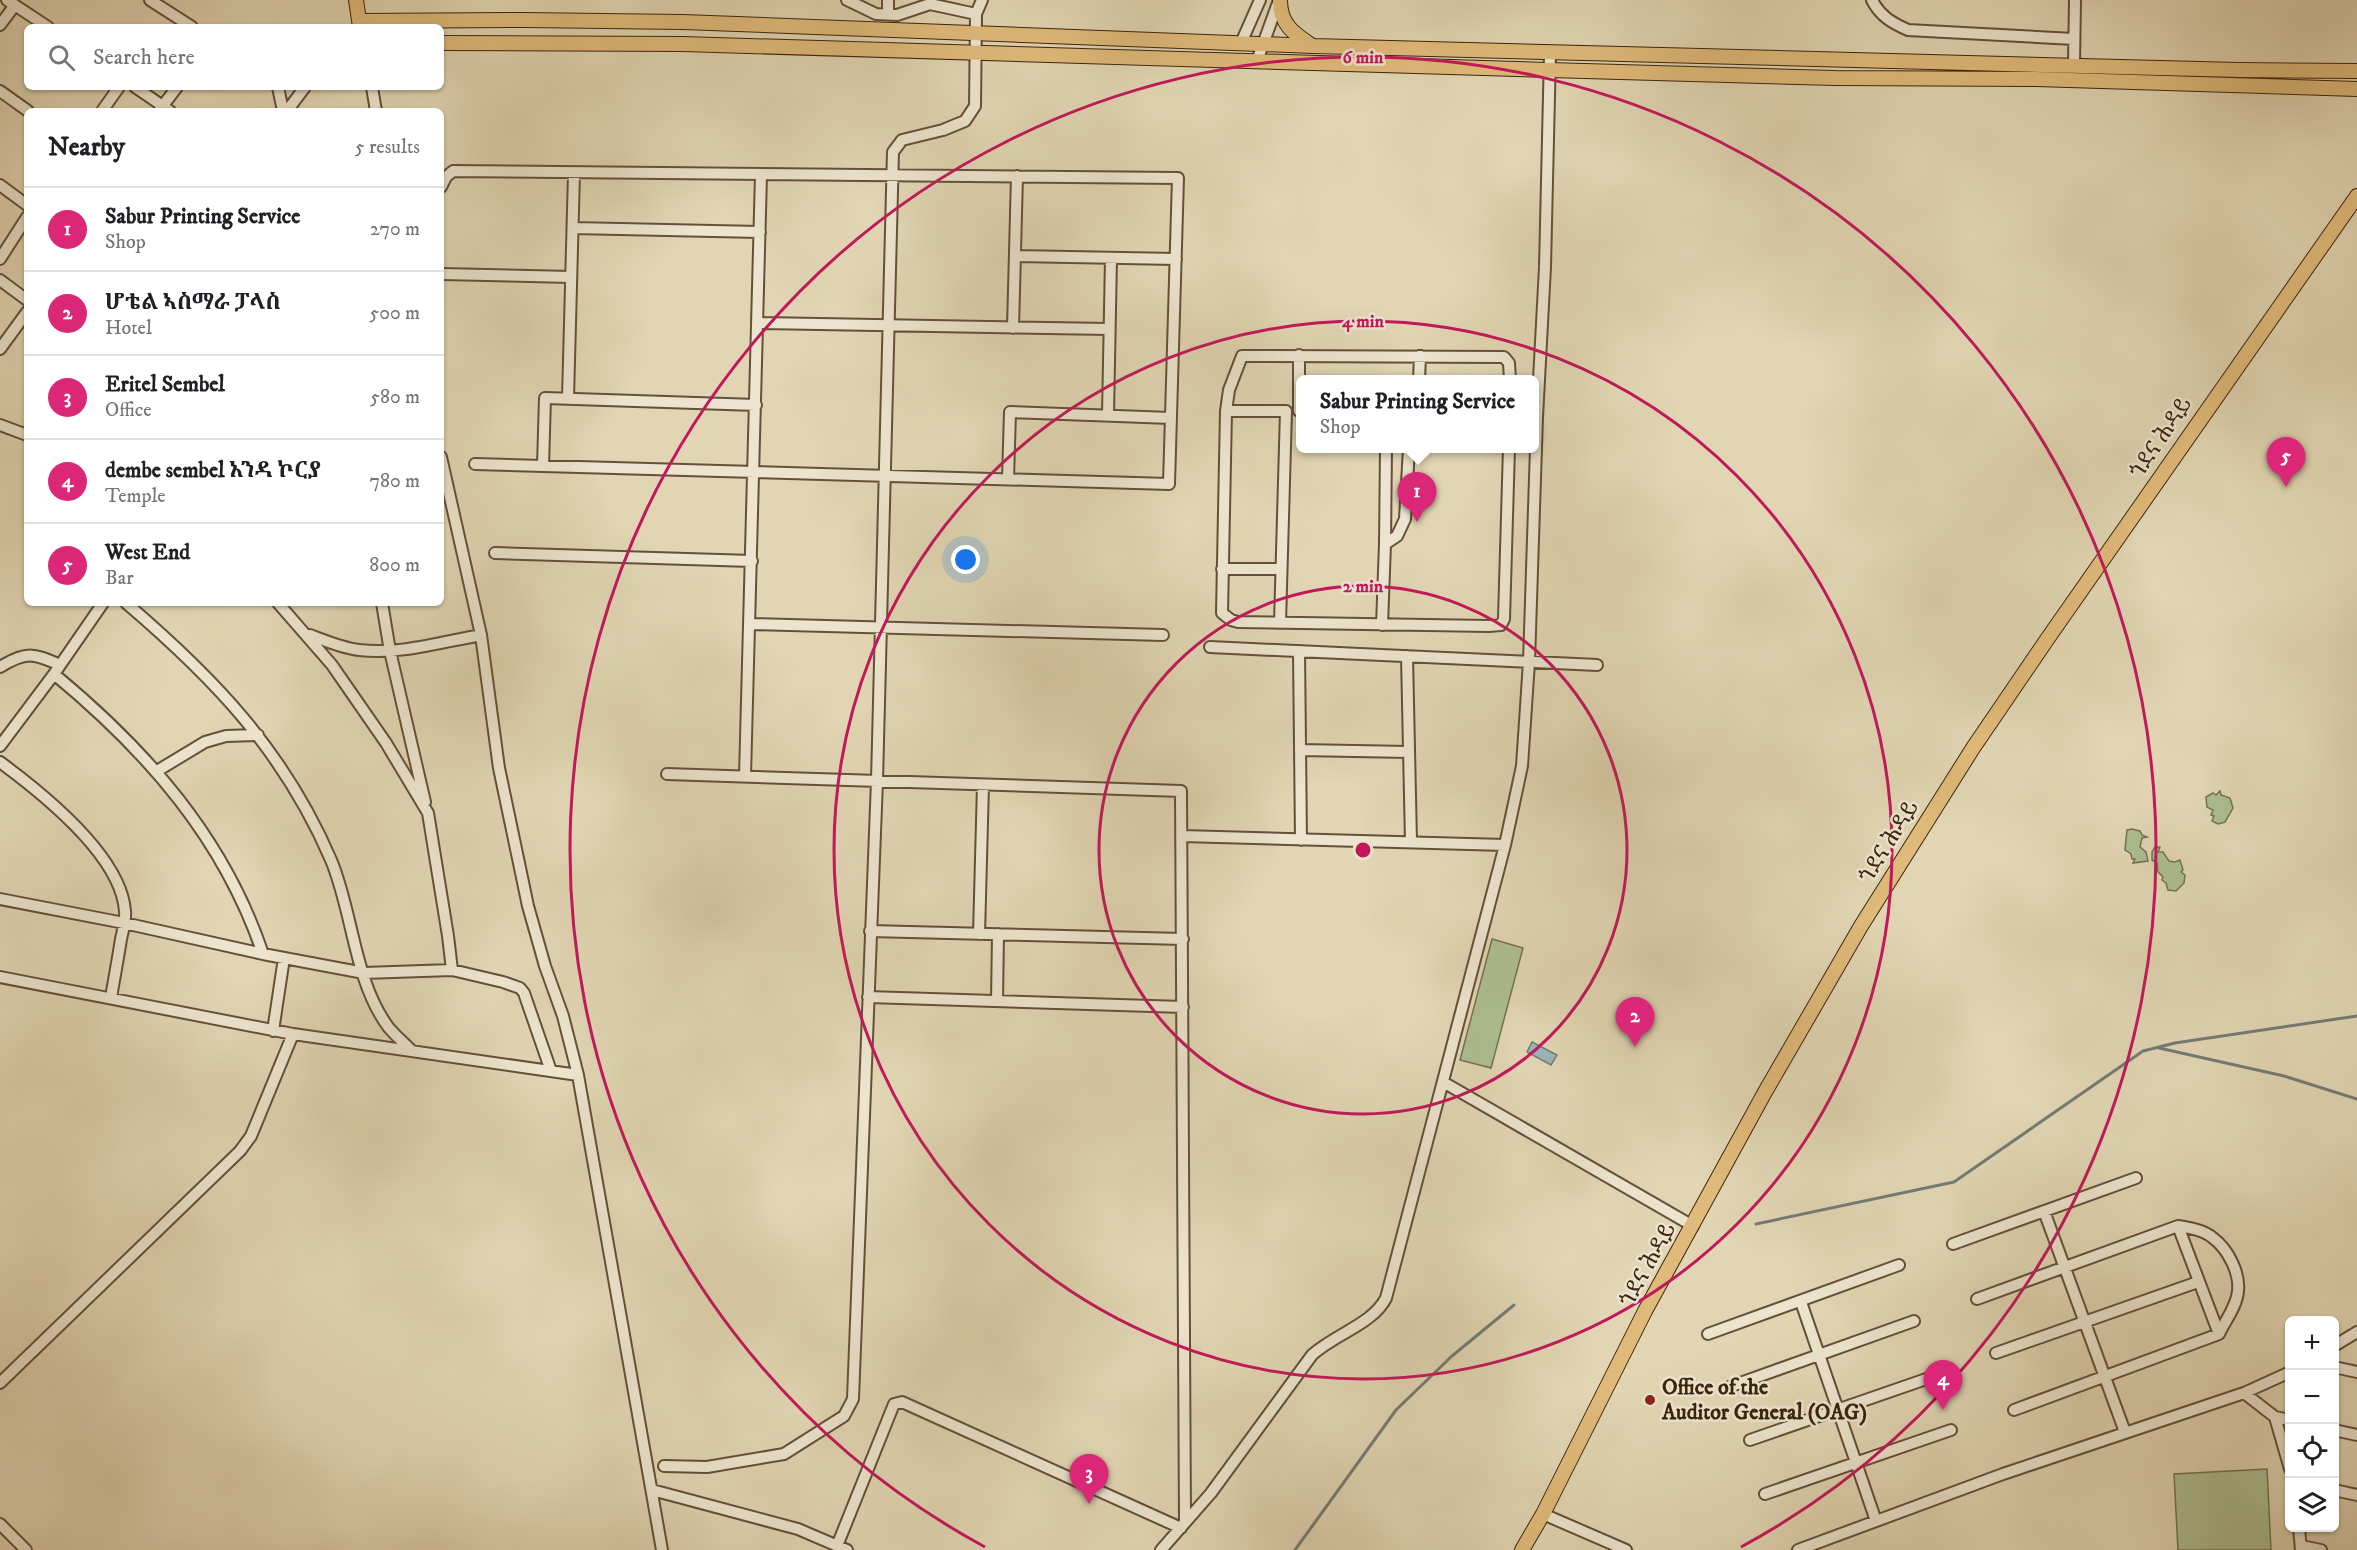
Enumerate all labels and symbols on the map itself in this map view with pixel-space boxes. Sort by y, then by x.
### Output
text: 6 min [1343,47,1384,69]
text: 4 min [1341,311,1384,333]
street label: ጎደና ሕዳይ [2124,392,2198,484]
pin: 5 [2266,438,2306,487]
pin: 1 [1398,472,1436,522]
your location [951,545,980,574]
text: 2 min [1343,576,1384,598]
street label: ጎደና ሕዳይ [1853,796,1925,888]
centre of rings [1353,840,1373,860]
pin: 2 [1616,998,1654,1047]
street label: ጎደና ሕዳይ [1614,1218,1682,1312]
pin: 4 [1924,1360,1962,1410]
place label: Office of the Auditor General (OAG) [1661,1374,1867,1426]
marker: Office of the Auditor General (OAG) [1643,1393,1657,1407]
pin: 3 [1070,1454,1108,1504]

